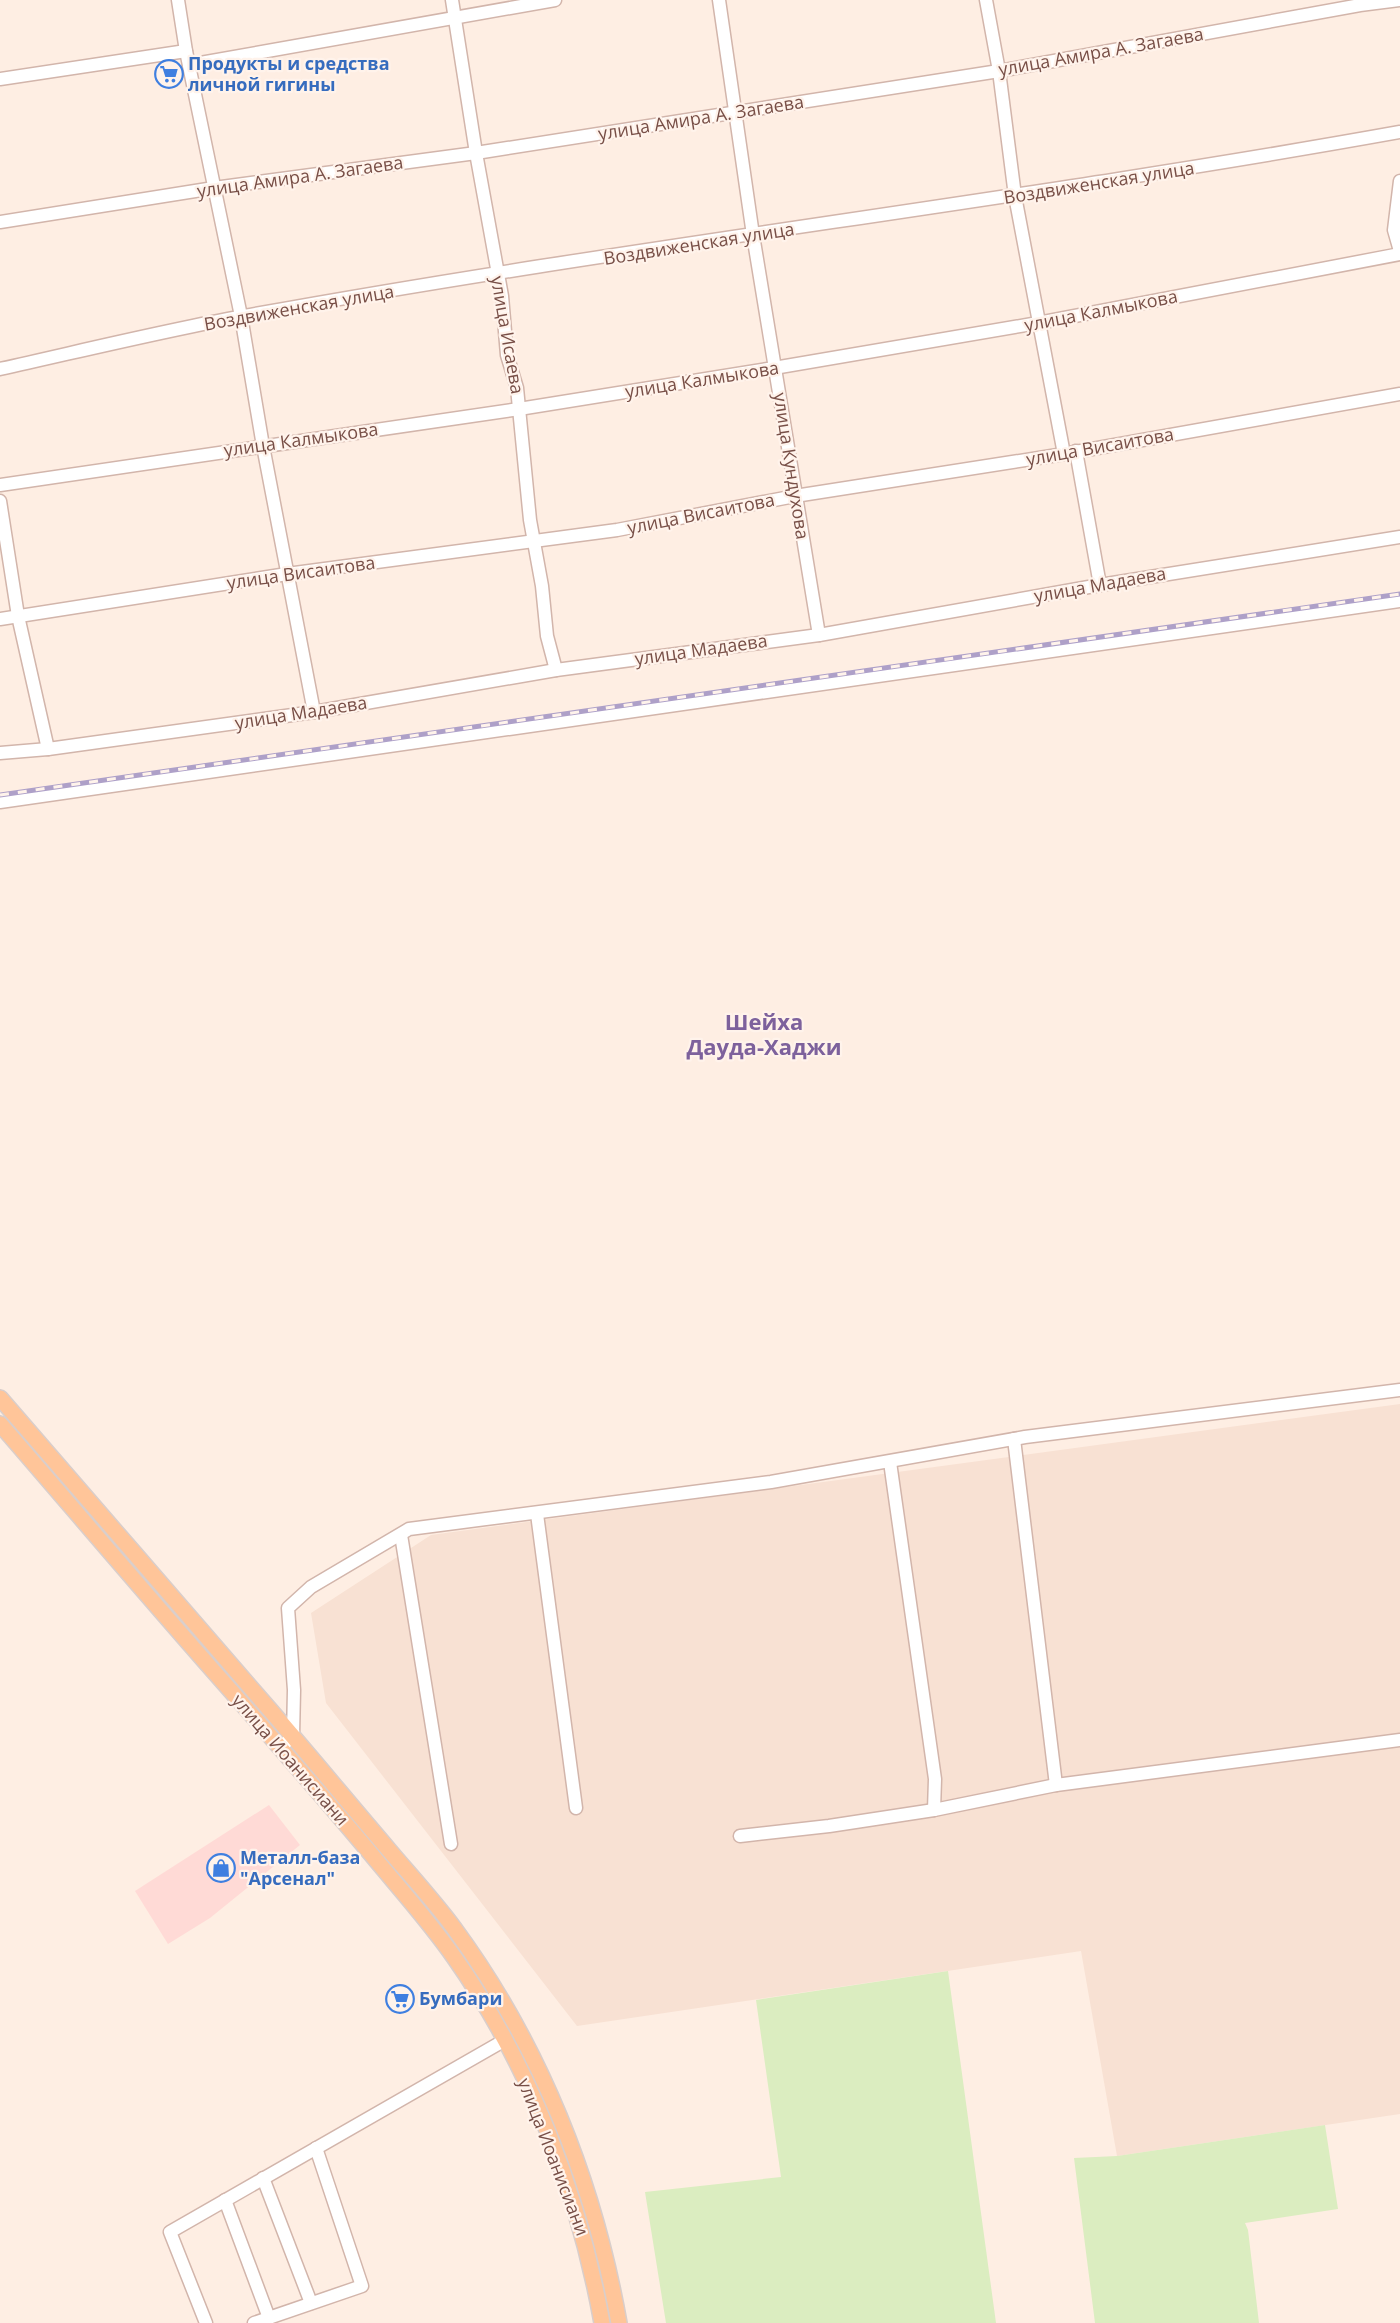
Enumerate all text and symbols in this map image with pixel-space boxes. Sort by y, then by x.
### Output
street label: улица Амира А. Загаева [996,21,1205,81]
place label: Продукты и средства личной гигины [188,51,390,96]
supermarket icon: Продукты и средства личной гигины [154,59,184,89]
street label: улица Амира А. Загаева [596,89,805,145]
street label: улица Амира А. Загаева [195,150,404,202]
street label: Воздвиженская улица [1002,155,1196,209]
street label: Воздвиженская улица [602,216,796,270]
street label: улица Исаева [486,274,530,396]
street label: Воздвиженская улица [202,278,396,336]
street label: улица Калмыкова [1022,283,1179,337]
street label: улица Калмыкова [623,355,781,403]
street label: улица Кундухова [769,391,815,541]
street label: улица Калмыкова [222,416,380,462]
street label: улица Висаитова [1024,421,1176,471]
street label: улица Висаитова [625,487,776,539]
street label: улица Висаитова [225,550,377,594]
street label: улица Мадаева [1032,561,1168,607]
street label: улица Мадаева [633,628,769,670]
street label: улица Мадаева [233,690,369,734]
district label: Шейха Дауда-Хаджи [686,1006,842,1061]
street label: улица Иоанисиани [227,1688,355,1830]
place label: Металл-база "Арсенал" [240,1845,360,1890]
shop icon: Металл-база "Арсенал" [206,1853,236,1883]
supermarket icon: Бумбари [385,1984,415,2014]
place label: Бумбари [419,1986,502,2010]
street label: улица Иоанисиани [513,2074,595,2239]

